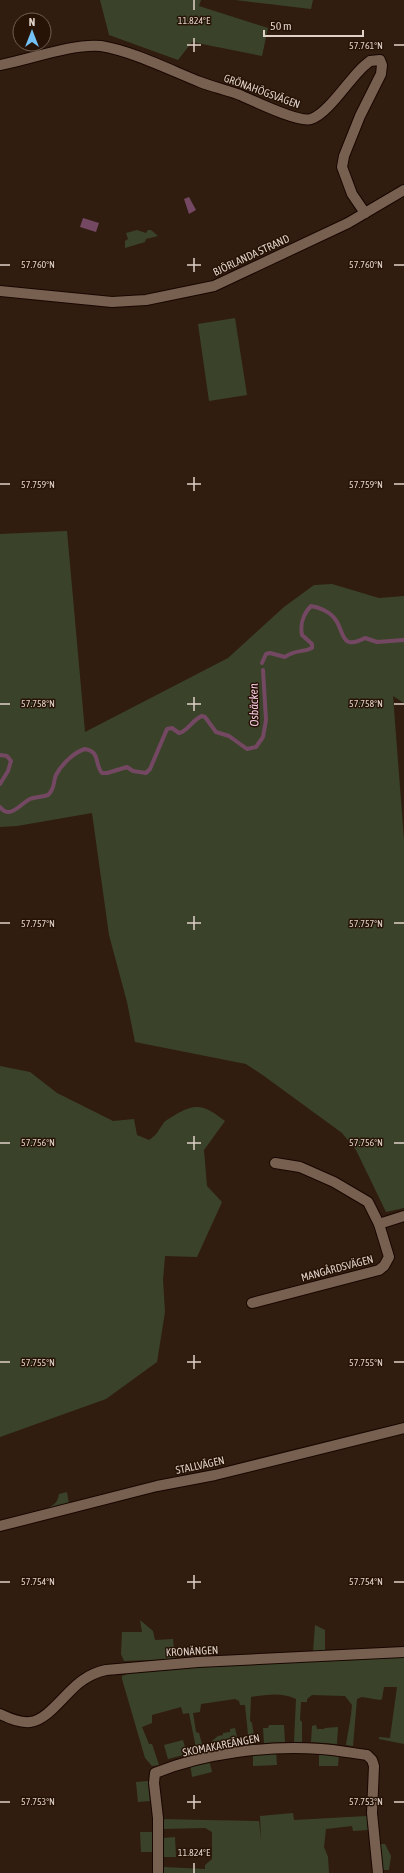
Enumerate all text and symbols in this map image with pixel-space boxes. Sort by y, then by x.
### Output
north arrow [12,12,52,52]
scale bar [264,12,363,38]
text: 11.824°E [178,15,211,26]
text: N [29,16,35,28]
text: 50 m [270,19,292,33]
text: 57.761°N [349,40,383,51]
street label: GRÖNAHÖGSVÄGEN [222,72,302,110]
street label: BJÖRLANDA STRAND [211,232,291,278]
text: 57.760°N [21,259,55,270]
text: 57.760°N [349,259,383,270]
text: 57.759°N [21,479,55,490]
text: 57.759°N [349,479,383,490]
water label: Osbäcken [247,683,261,727]
text: 57.758°N [21,698,55,709]
text: 57.758°N [349,698,383,709]
text: 57.757°N [21,918,55,929]
text: 57.757°N [349,918,383,929]
text: 57.756°N [21,1137,55,1148]
text: 57.756°N [349,1137,383,1148]
street label: MANGÅRDSVÄGEN [299,1252,374,1283]
text: 57.755°N [21,1357,55,1368]
text: 57.755°N [349,1357,383,1368]
street label: STALLVÄGEN [174,1454,226,1476]
text: 57.754°N [21,1576,55,1587]
text: 57.754°N [349,1576,383,1587]
street label: KRONÄNGEN [165,1644,219,1658]
street label: SKOMAKAREÄNGEN [181,1732,261,1758]
text: 57.753°N [21,1796,55,1807]
text: 57.753°N [349,1796,383,1807]
text: 11.824°E [178,1847,211,1858]

